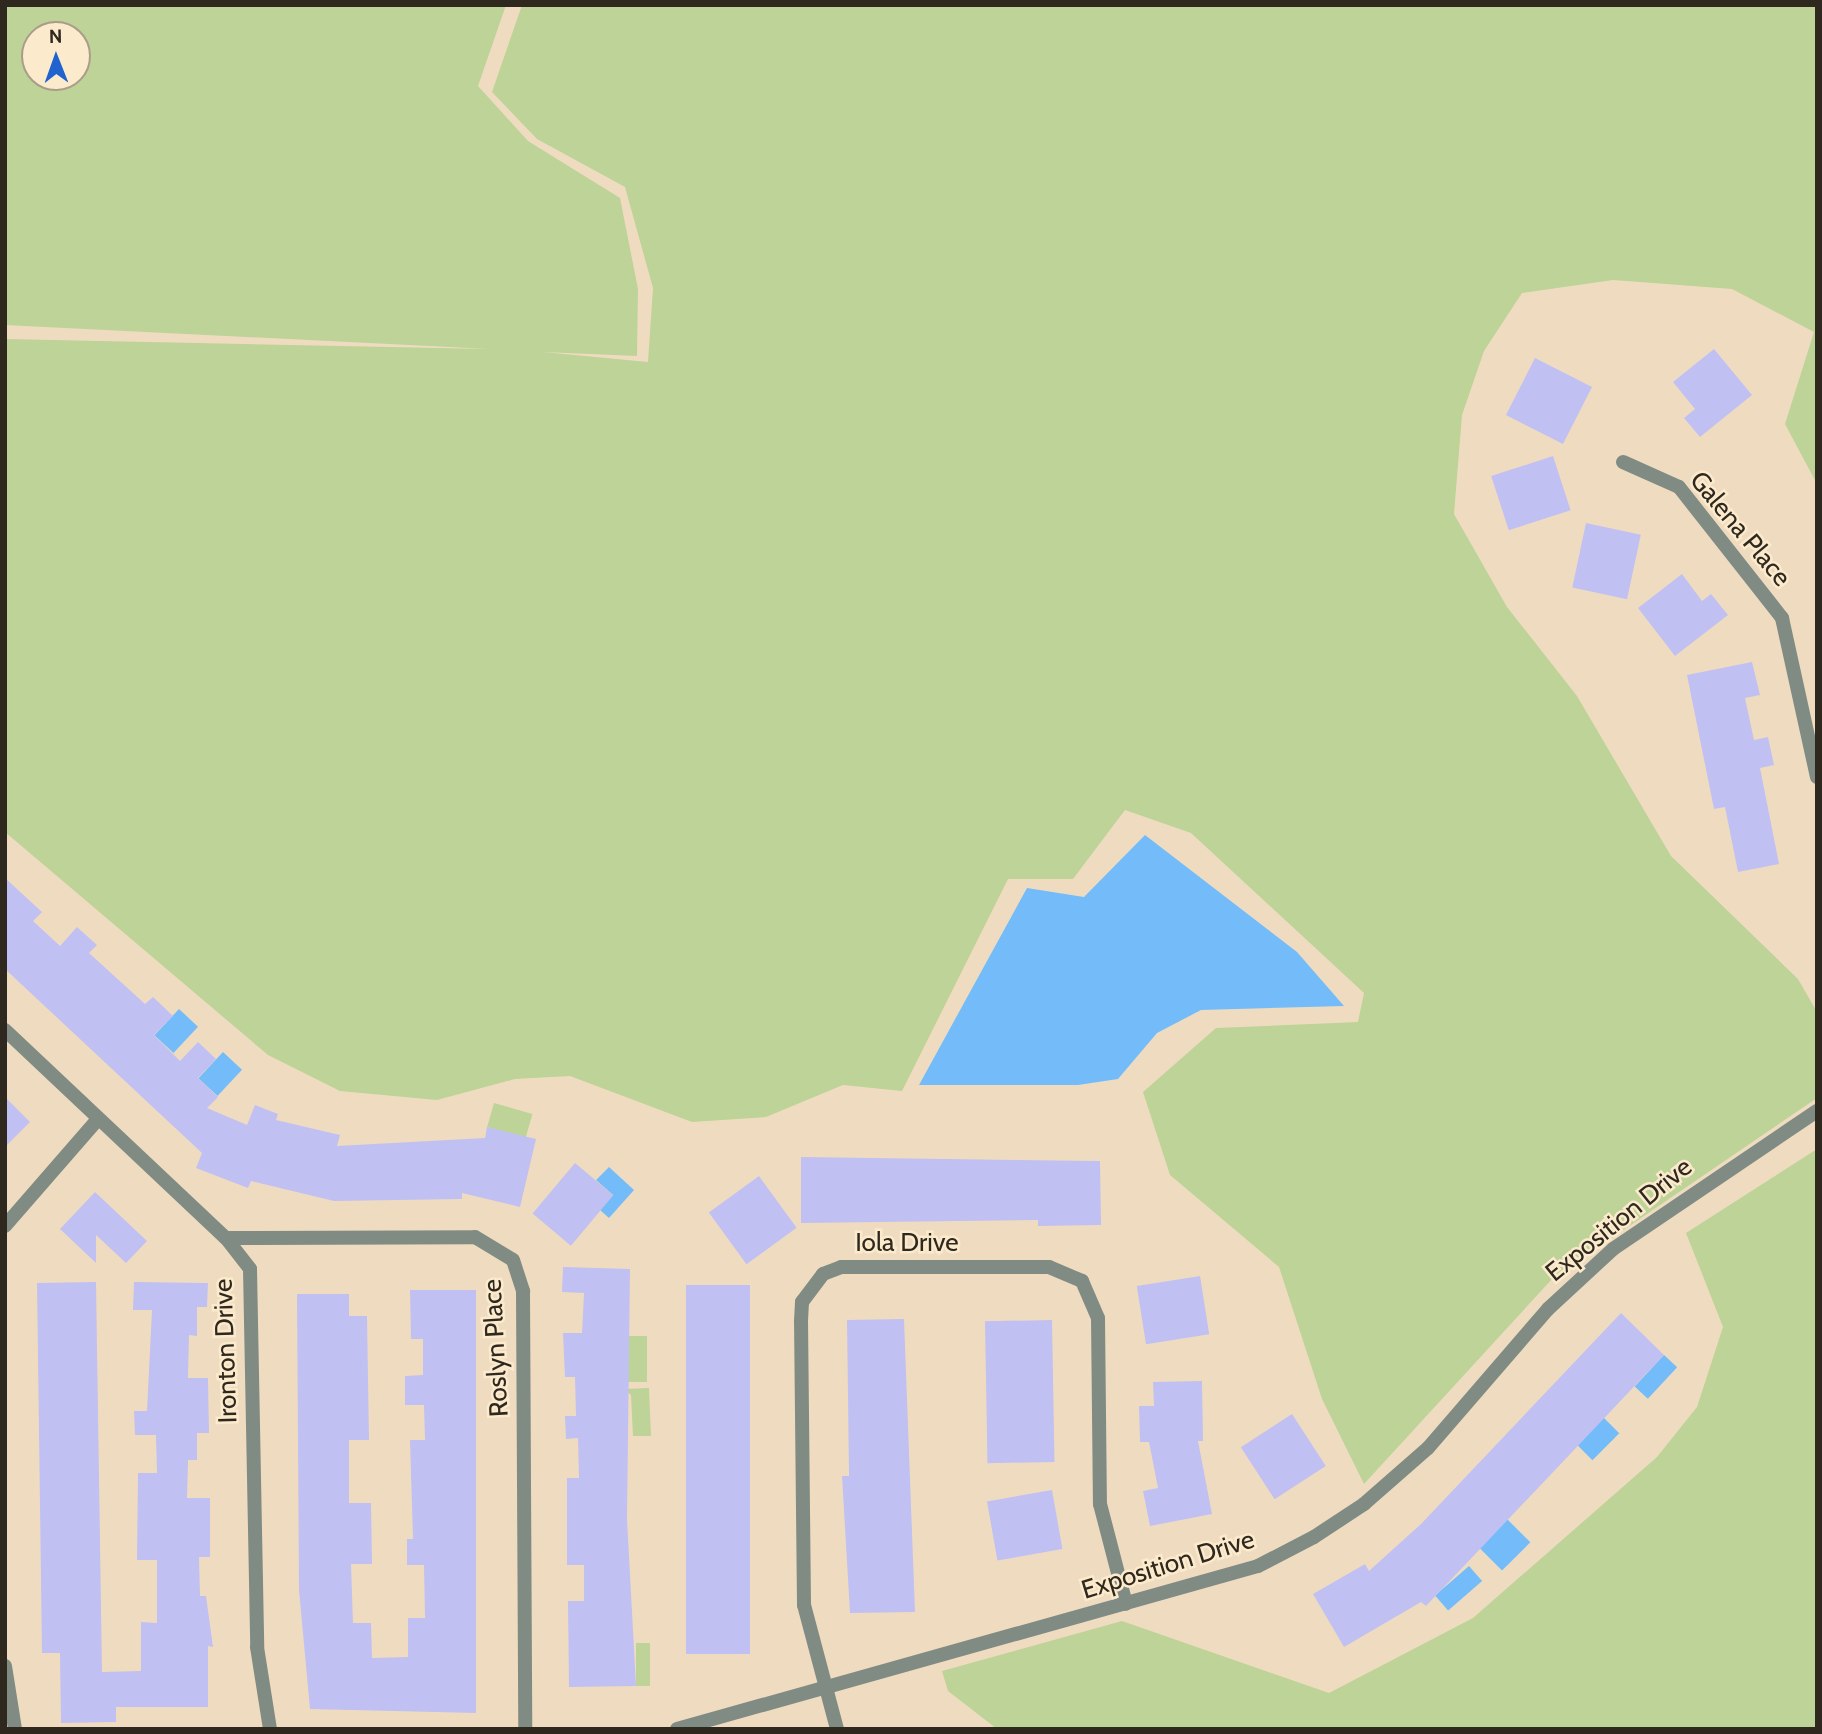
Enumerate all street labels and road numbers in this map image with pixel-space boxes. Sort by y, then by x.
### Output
street label: Galena Place [1683,465,1797,593]
street label: Exposition Drive [1540,1152,1698,1288]
street label: Iola Drive [855,1227,959,1259]
street label: Ironton Drive [208,1278,244,1424]
street label: Roslyn Place [477,1278,515,1418]
street label: Exposition Drive [1078,1524,1258,1606]

